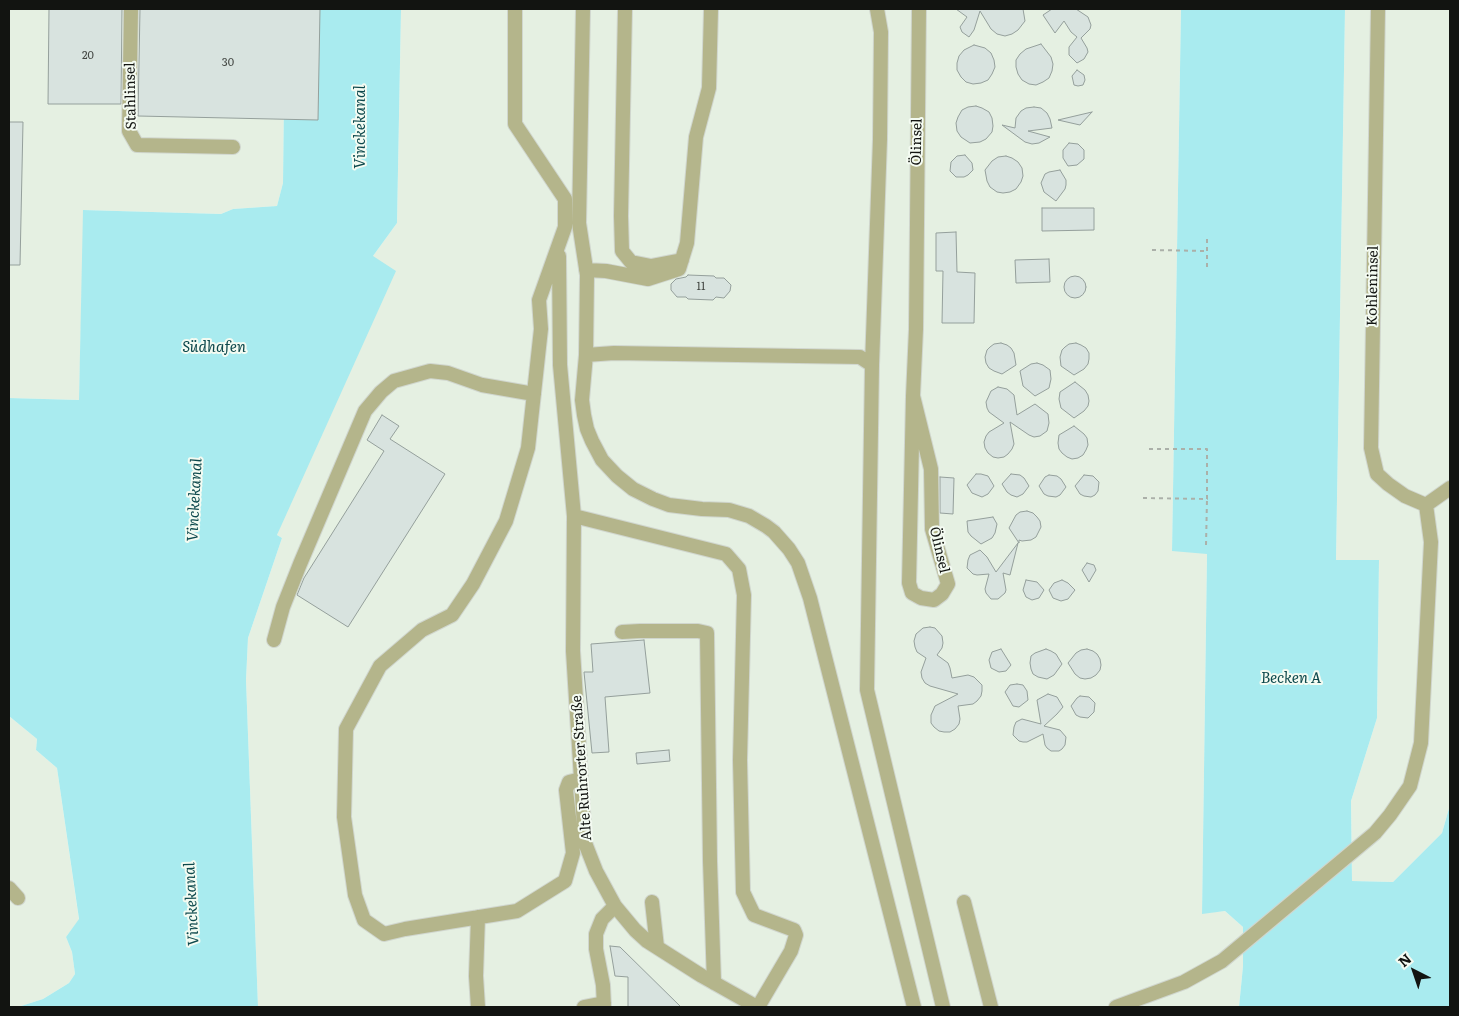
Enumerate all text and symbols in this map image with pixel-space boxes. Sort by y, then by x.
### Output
house number: 20 [82,49,94,63]
house number: 30 [222,56,234,70]
street label: Stahlinsel [122,62,140,130]
water label: Vinckekanal [352,85,370,169]
street label: Ölinsel [908,118,926,166]
street label: Kohleninsel [1364,246,1382,326]
house number: 11 [697,280,705,294]
water label: Südhafen [182,339,246,357]
water label: Vinckekanal [184,458,206,542]
street label: Ölinsel [926,525,952,575]
water label: Becken A [1261,670,1321,688]
street label: Alte Ruhrorter Straße [569,695,595,841]
water label: Vinckekanal [181,862,203,946]
north arrow [1389,946,1439,996]
text: N [1393,948,1415,971]

